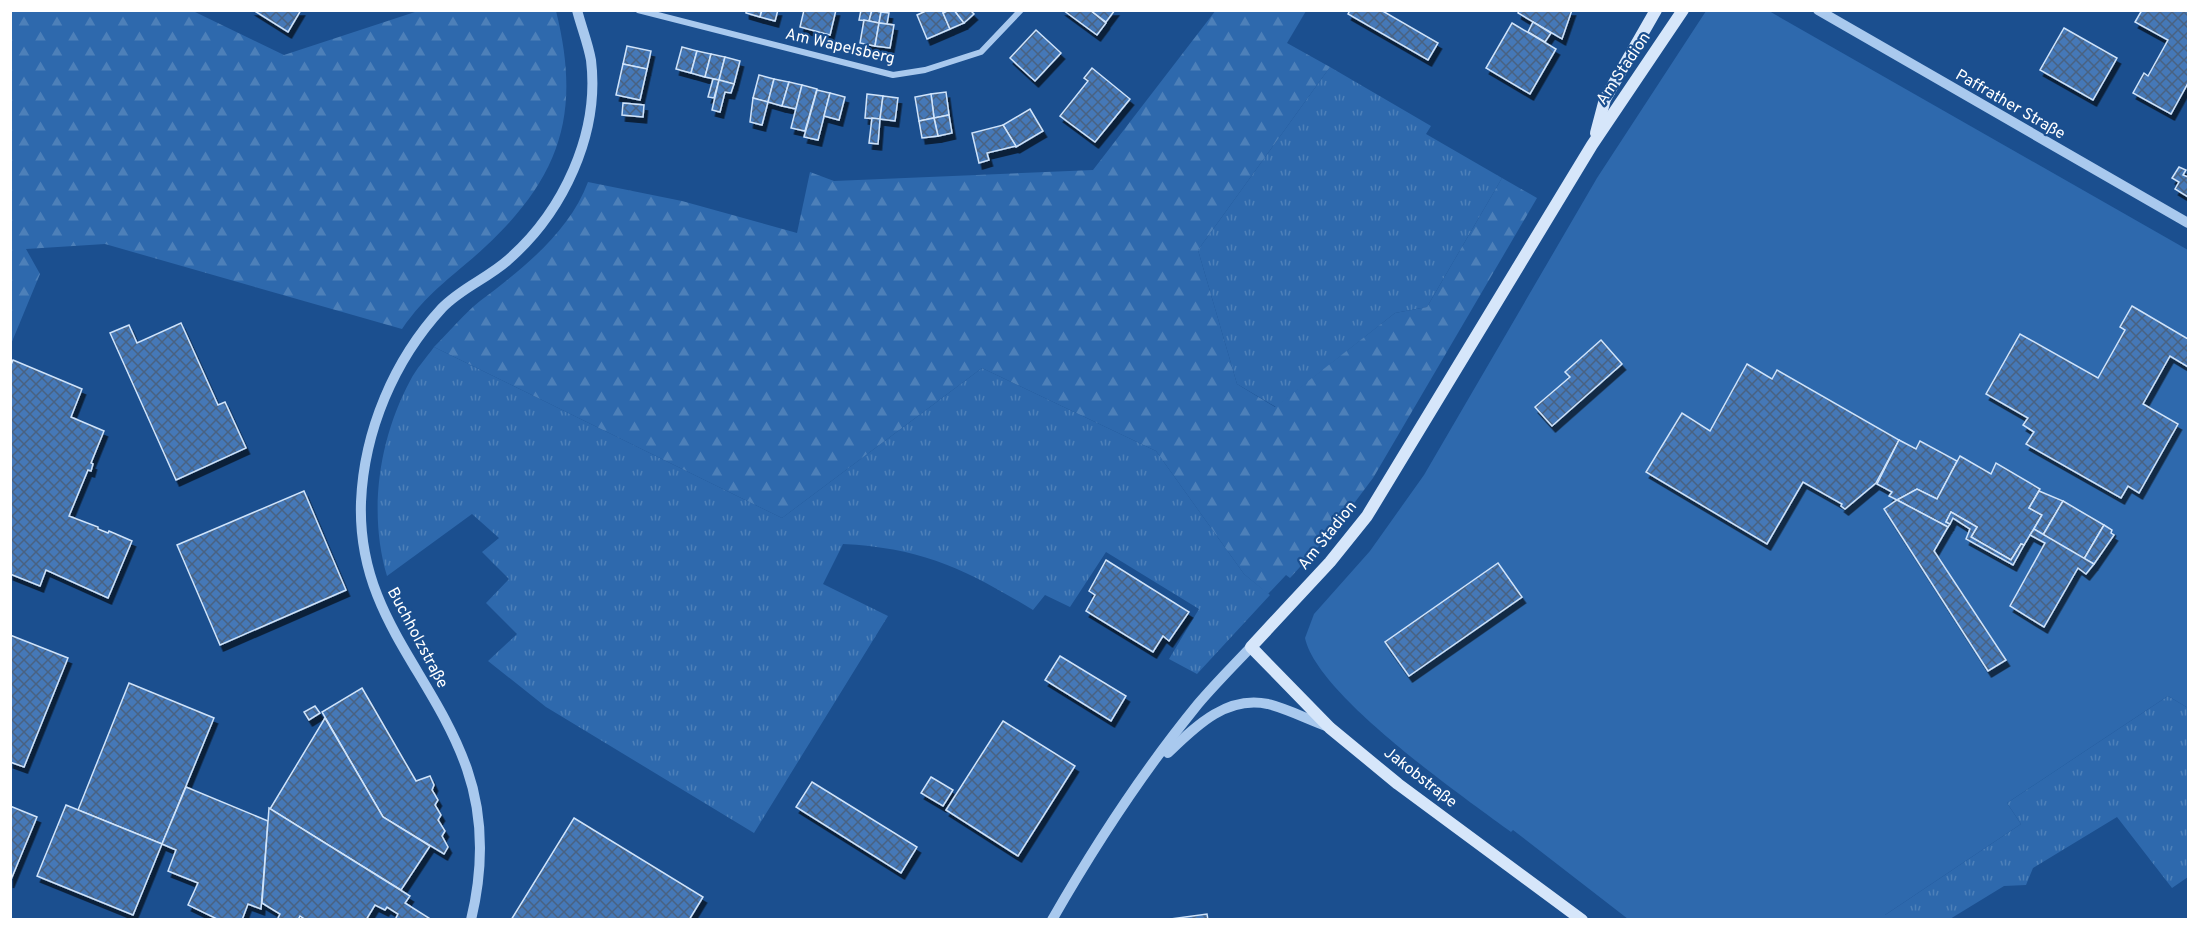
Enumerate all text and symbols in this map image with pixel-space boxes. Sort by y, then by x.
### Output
street label: Am Wapelsberg [783,25,897,69]
street label: Am Stadion [1592,29,1656,109]
street label: Paffrather Straße [1952,65,2068,145]
street label: Am Stadion [1294,497,1362,575]
street label: Buchholzstraße [382,584,452,692]
street label: Jakobstraße [1379,743,1461,813]

